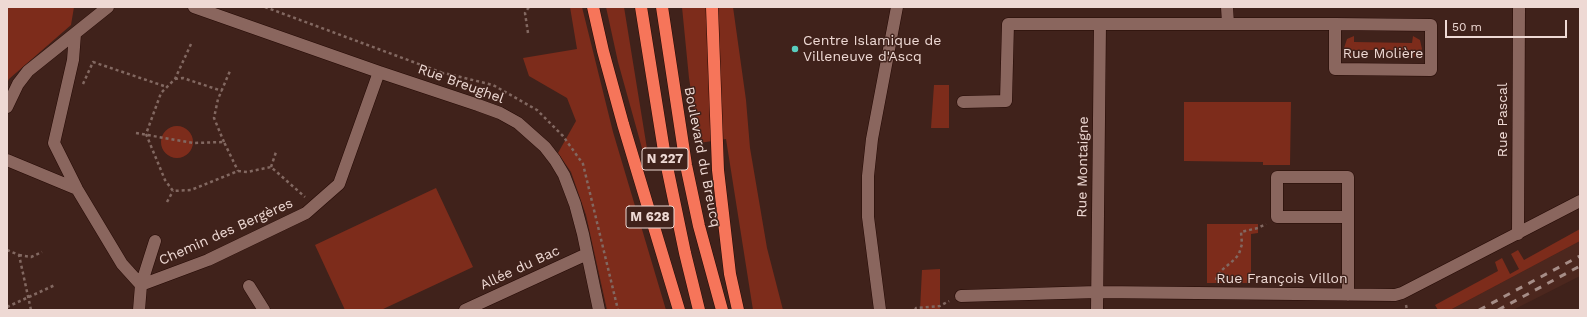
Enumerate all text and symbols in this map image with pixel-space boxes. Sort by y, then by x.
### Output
scale bar [1447,12,1569,38]
text: 50 m [1452,20,1482,34]
place label: Centre Islamique de Villeneuve d'Ascq [803,33,941,66]
marker: Centre Islamique de Villeneuve d'Ascq [790,44,800,54]
street label: Rue Molière [1343,46,1423,62]
street label: Rue Breughel [416,61,506,107]
street label: Rue Pascal [1495,83,1511,157]
street label: Boulevard du Breucq [680,85,724,229]
street label: Rue Montaigne [1074,116,1092,218]
road number: N 227 [642,148,688,170]
street label: Chemin des Bergères [156,195,296,269]
road number: M 628 [626,206,674,228]
street label: Allée du Bac [478,242,562,294]
street label: Rue François Villon [1216,271,1348,287]

